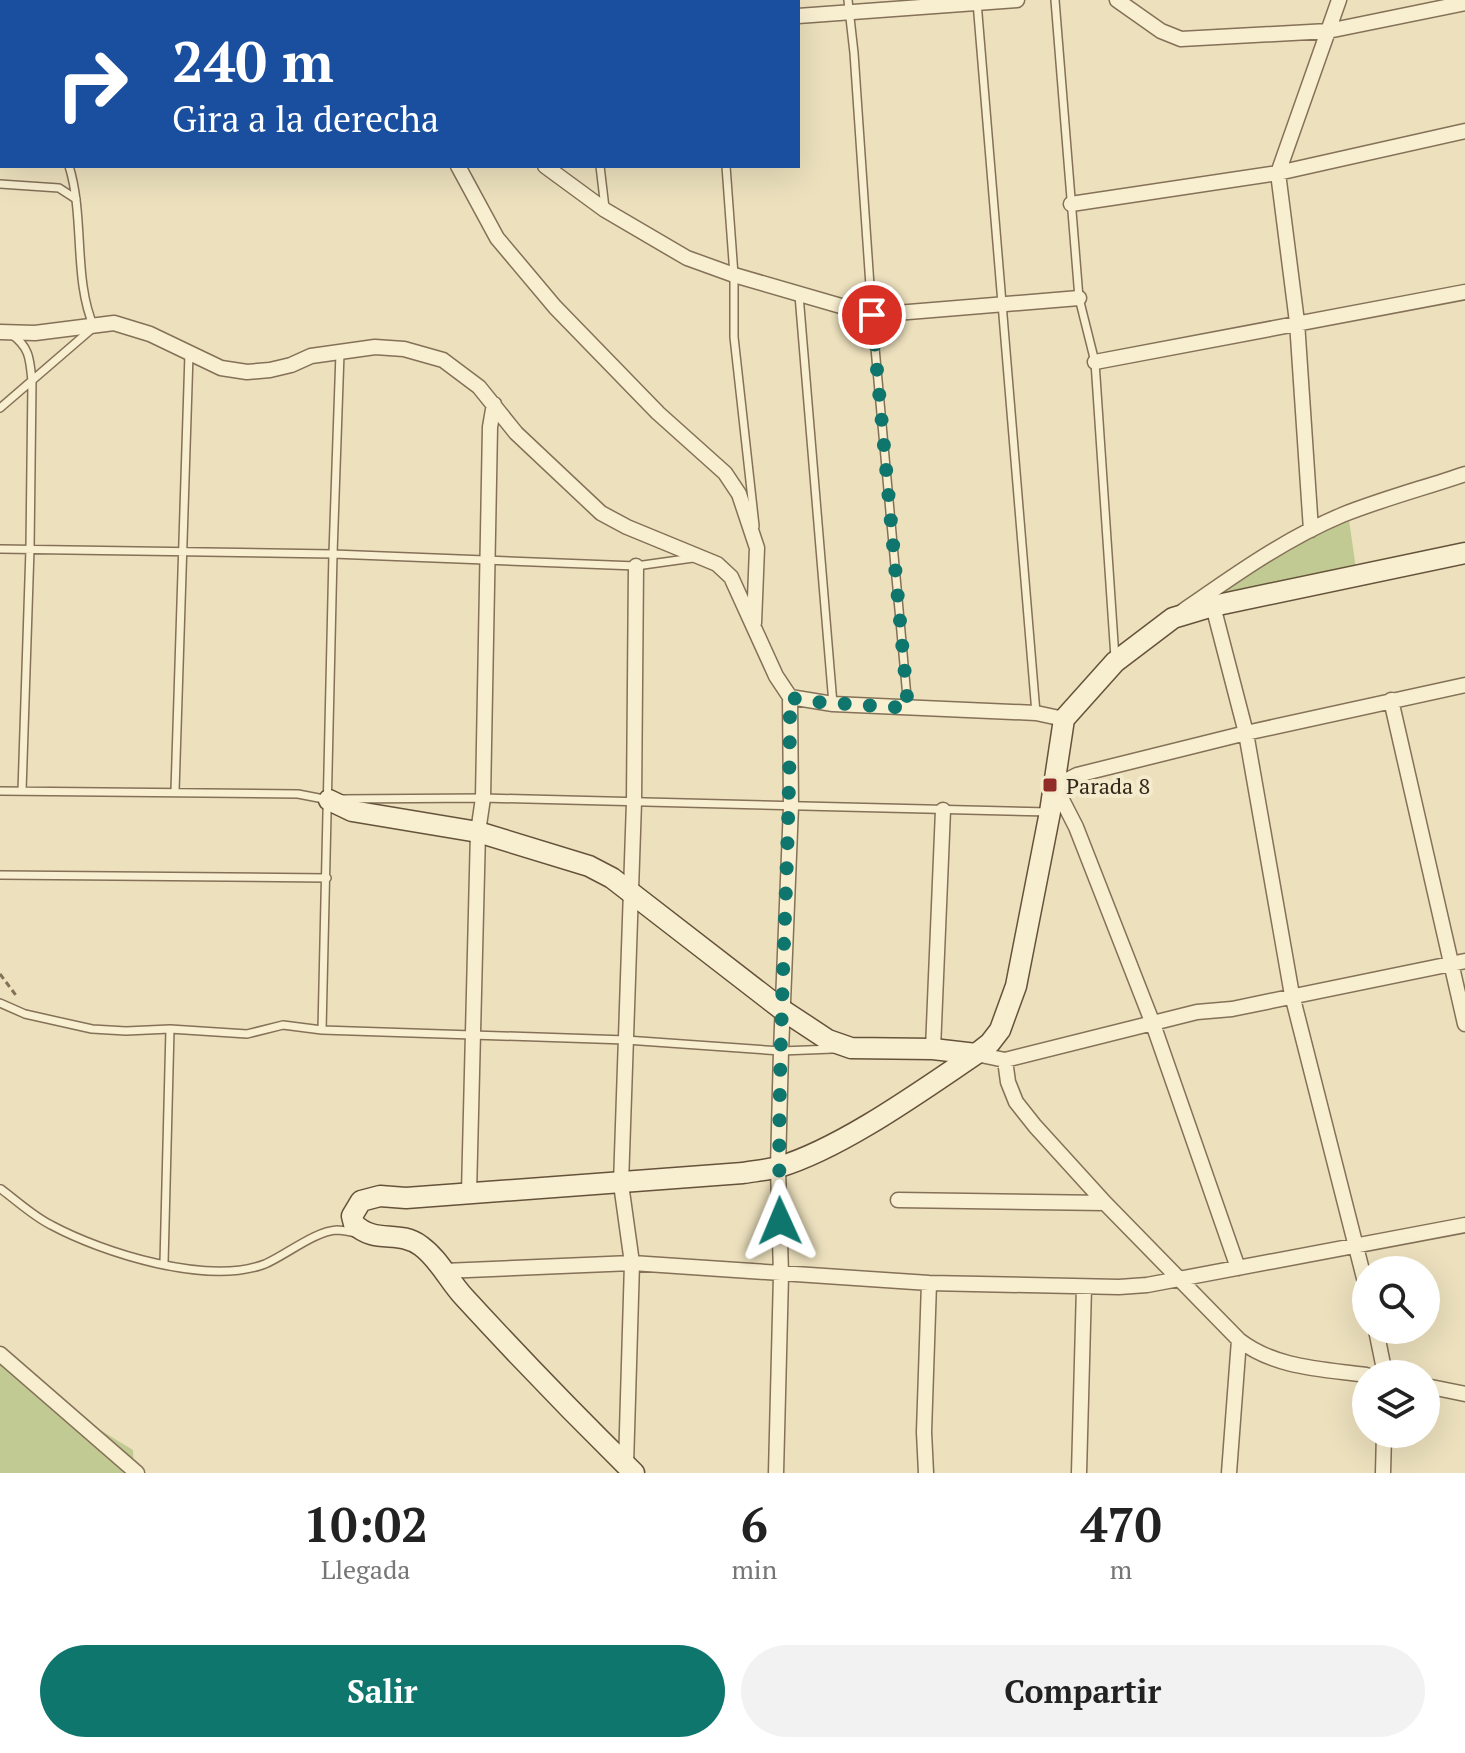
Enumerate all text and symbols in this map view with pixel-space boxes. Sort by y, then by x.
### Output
text: 240 m [172,24,334,98]
icon: right [40,32,144,136]
text: Gira a la derecha [172,95,439,142]
pin [838,281,906,349]
icon: arrive [850,293,894,337]
place label: Parada 8 [1066,771,1150,800]
marker: Parada 8 [1041,776,1059,794]
position arrow [738,1179,822,1263]
map controls [1352,1256,1440,1448]
button: search [1352,1256,1440,1344]
button: layers [1352,1360,1440,1448]
text: 10:02 [303,1492,428,1556]
text: 6 [741,1492,768,1556]
text: 470 [1080,1492,1162,1556]
text: Llegada [321,1552,410,1586]
text: min [731,1552,777,1586]
text: m [1110,1552,1132,1586]
button: Salir [40,1645,725,1737]
button: Compartir [741,1645,1425,1737]

